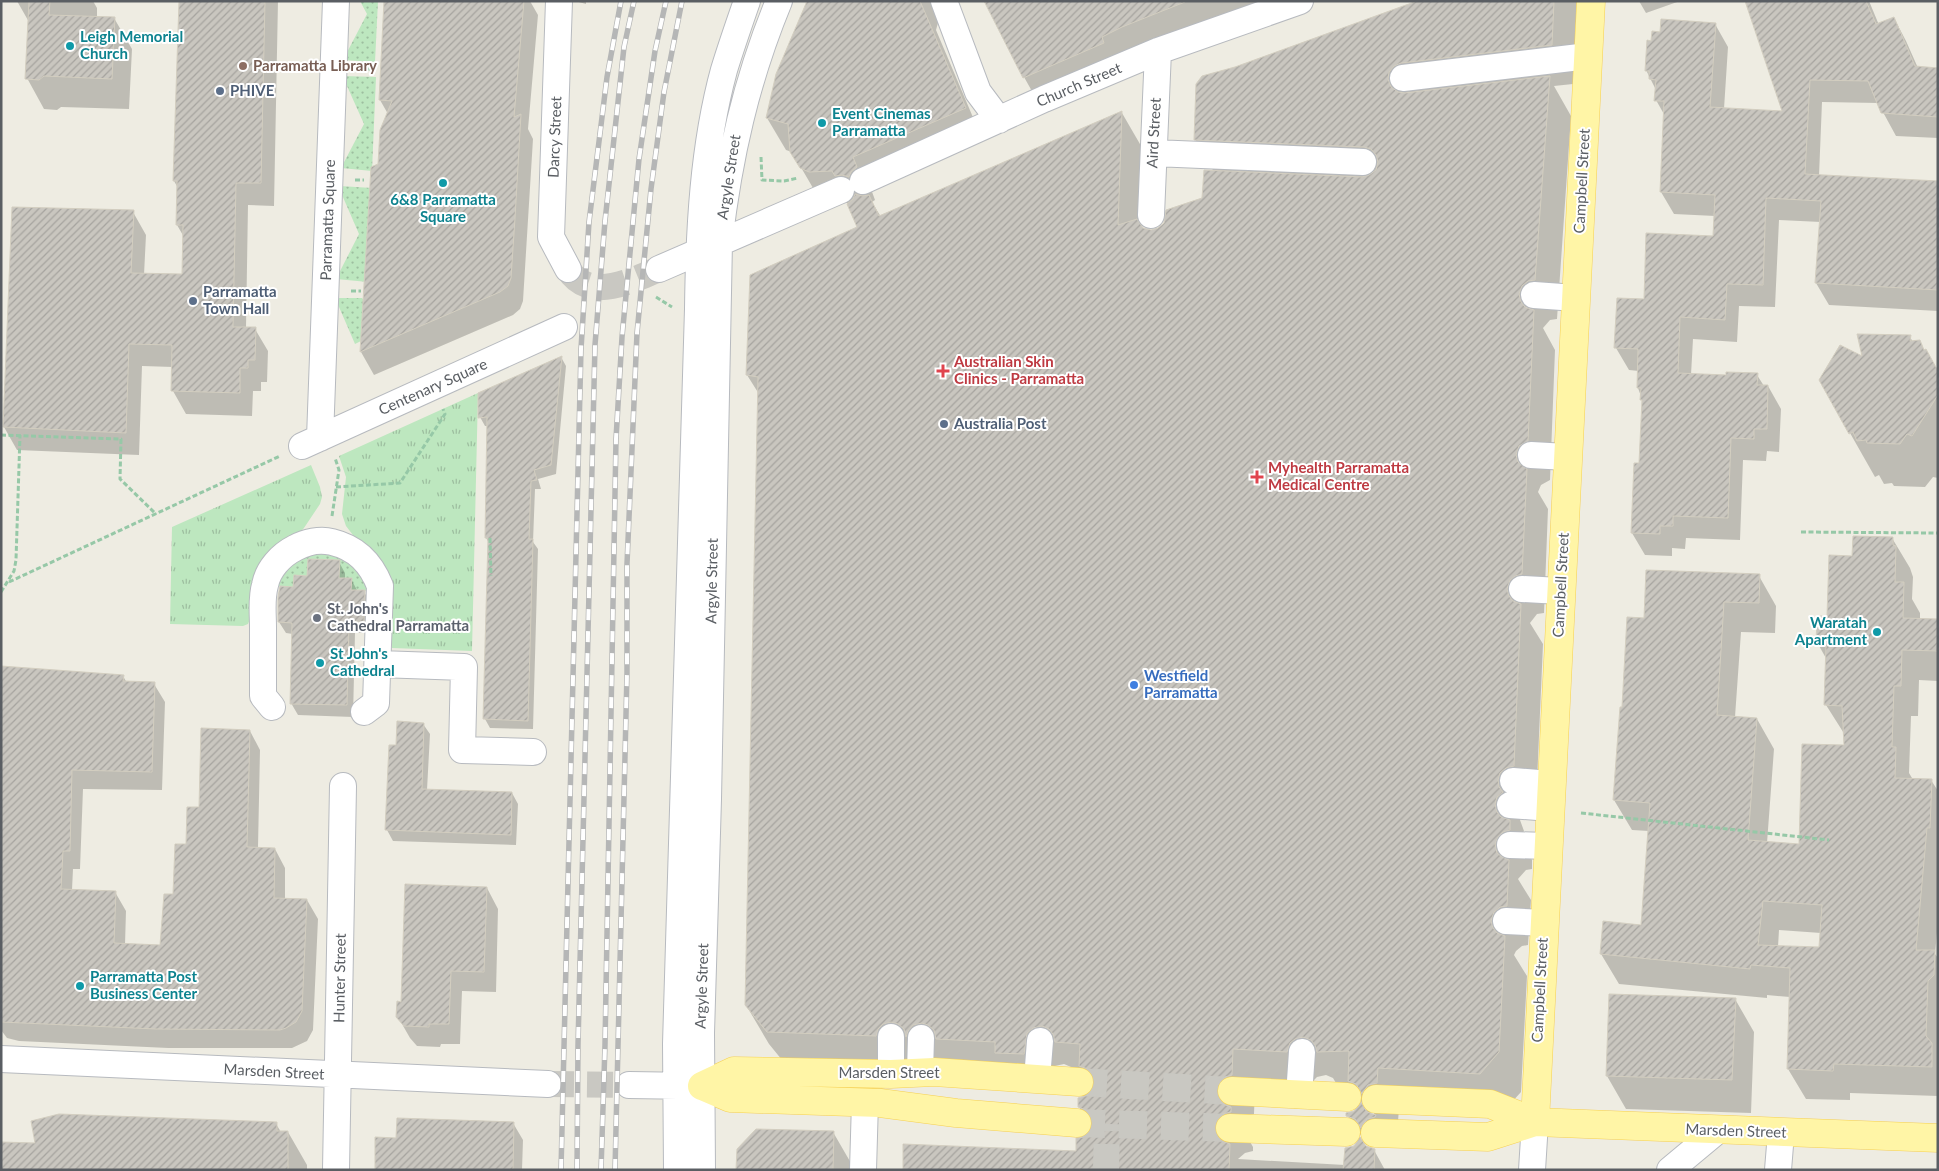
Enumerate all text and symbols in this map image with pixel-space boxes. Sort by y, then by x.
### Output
place label: Leigh Memorial Church [80,27,183,62]
marker: Leigh Memorial Church [64,40,76,52]
place label: Parramatta Library [253,56,377,74]
street label: Church Street [1033,58,1124,110]
marker: Parramatta Library [237,60,249,72]
place label: PHIVE [230,81,275,99]
marker: PHIVE [214,85,226,97]
street label: Darcy Street [544,95,564,178]
street label: Aird Street [1142,97,1164,169]
place label: Event Cinemas Parramatta [832,104,931,139]
marker: Event Cinemas Parramatta [816,117,828,129]
street label: Campbell Street [1569,127,1593,234]
street label: Argyle Street [712,132,744,221]
street label: Parramatta Square [316,159,338,281]
marker: 6&8 Parramatta Square [437,177,449,189]
place label: 6&8 Parramatta Square [390,190,496,225]
place label: Parramatta Town Hall [203,282,277,317]
marker: Parramatta Town Hall [187,295,199,307]
place label: Australian Skin Clinics - Parramatta [953,352,1084,387]
street label: Centenary Square [375,354,490,418]
marker: Australian Skin Clinics - Parramatta [936,364,950,378]
place label: Australia Post [953,414,1047,432]
marker: Australia Post [938,418,950,430]
place label: Myhealth Parramatta Medical Centre [1268,458,1409,493]
marker: Myhealth Parramatta Medical Centre [1250,470,1264,484]
street label: Campbell Street [1548,531,1572,638]
street label: Argyle Street [701,537,721,624]
place label: St. John's Cathedral Parramatta [327,599,469,634]
marker: St. John's Cathedral Parramatta [311,612,323,624]
place label: Waratah Apartment [1794,613,1867,648]
marker: Waratah Apartment [1871,626,1883,638]
place label: St John's Cathedral [330,644,395,679]
marker: St John's Cathedral [314,657,326,669]
place label: Westfield Parramatta [1144,666,1218,701]
marker: Westfield Parramatta [1128,679,1140,691]
street label: Hunter Street [329,932,349,1023]
street label: Campbell Street [1527,936,1551,1043]
street label: Argyle Street [691,942,712,1029]
place label: Parramatta Post Business Center [90,967,198,1002]
marker: Parramatta Post Business Center [74,980,86,992]
street label: Marsden Street [223,1059,326,1083]
street label: Marsden Street [838,1063,940,1081]
street label: Marsden Street [1685,1119,1787,1141]

